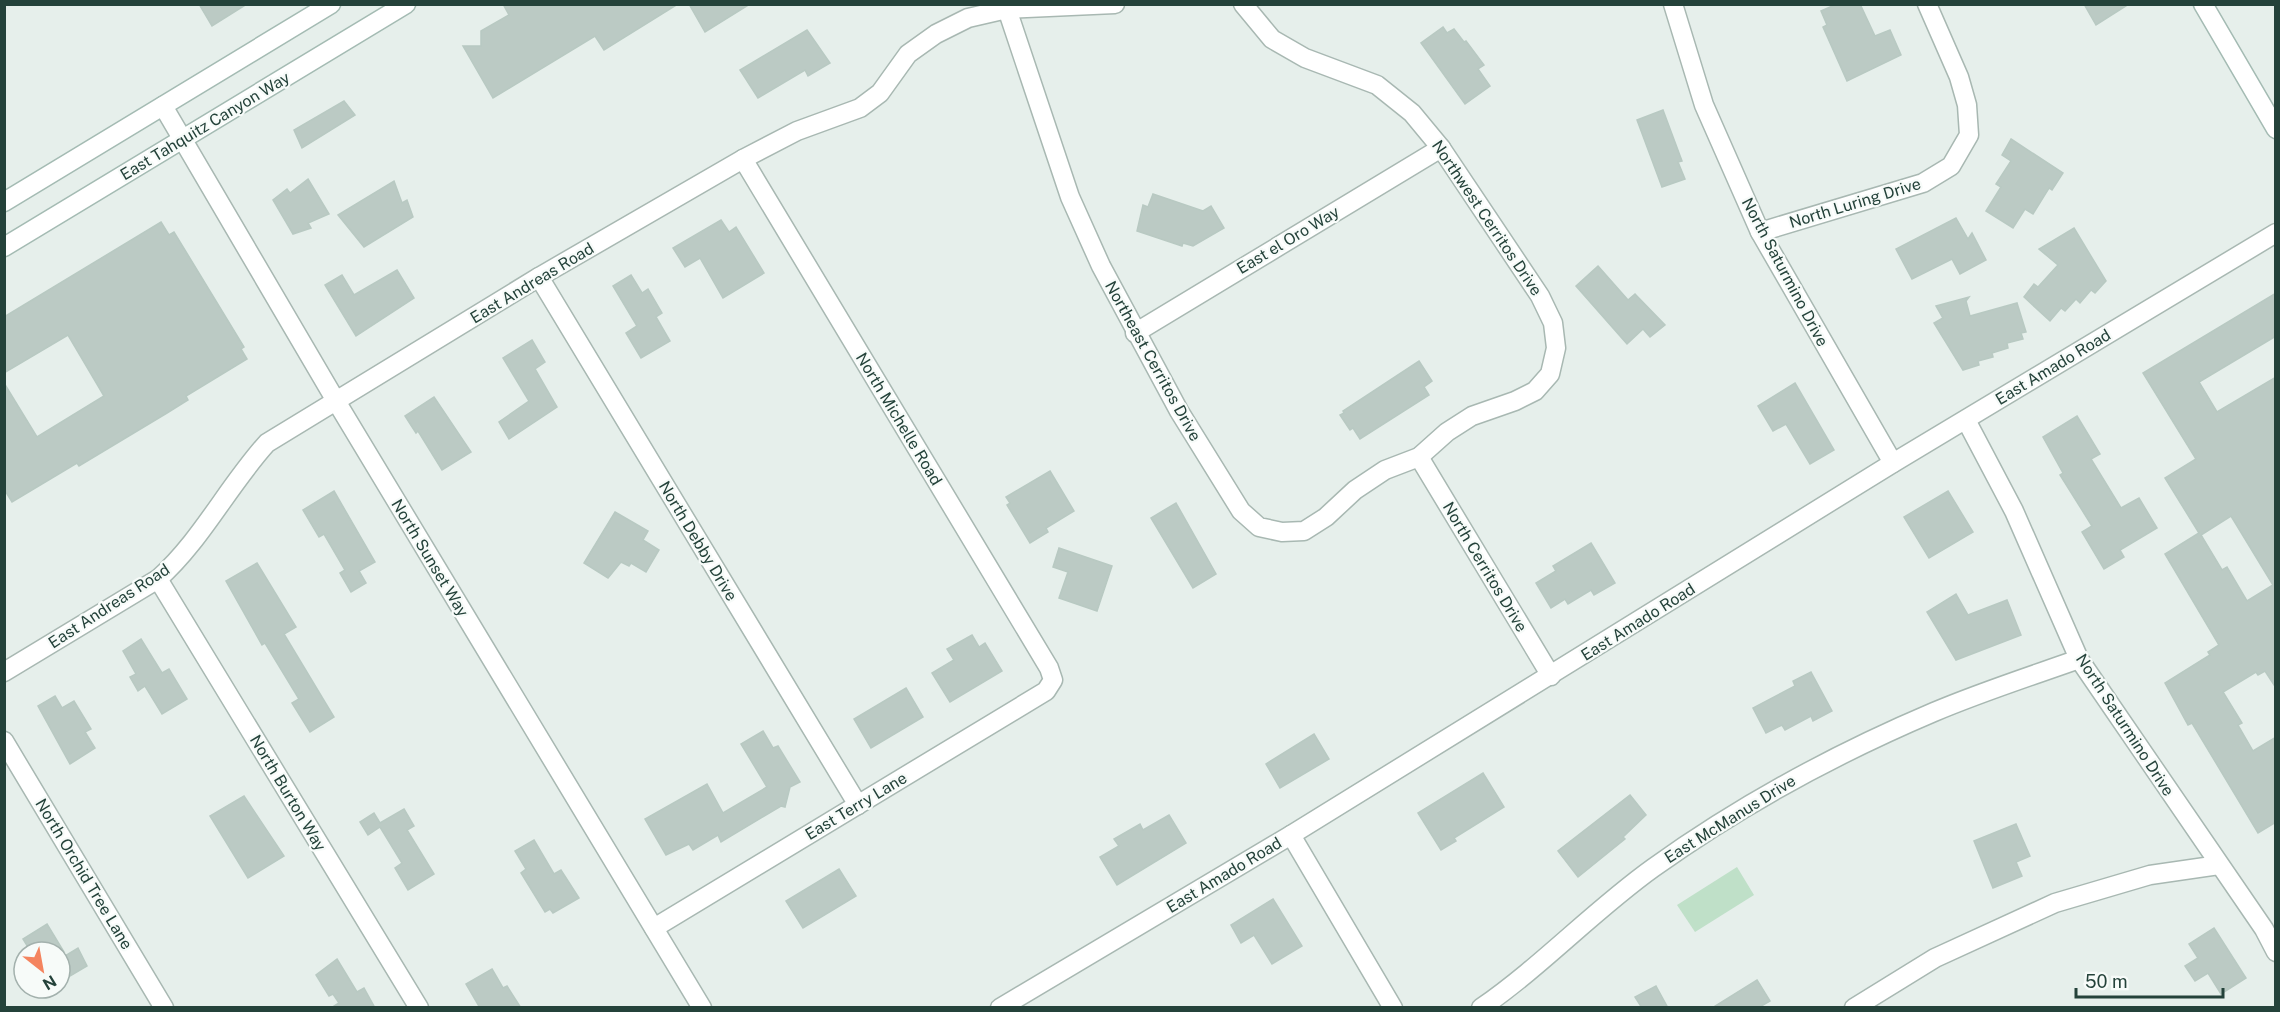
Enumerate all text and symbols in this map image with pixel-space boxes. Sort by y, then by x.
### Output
street label: East Tahquitz Canyon Way [117,68,294,184]
street label: Northwest Cerritos Drive [1428,137,1546,299]
street label: North Luring Drive [1787,174,1923,232]
street label: North Saturmino Drive [1738,194,1832,350]
street label: East el Oro Way [1233,202,1343,278]
street label: East Andreas Road [467,239,597,327]
street label: Northeast Cerritos Drive [1101,278,1205,444]
street label: East Amado Road [1992,325,2114,409]
street label: North Michelle Road [852,349,946,489]
street label: North Debby Drive [655,478,741,604]
street label: North Sunset Way [387,496,473,621]
street label: North Cerritos Drive [1439,499,1531,635]
street label: East Andreas Road [45,560,173,652]
street label: East Amado Road [1577,579,1699,665]
street label: North Saturmino Drive [2072,650,2178,800]
street label: North Burton Way [246,732,330,855]
street label: East Terry Lane [802,768,910,844]
street label: East McManus Drive [1661,771,1799,867]
street label: North Orchid Tree Lane [31,795,137,953]
street label: East Amado Road [1163,833,1285,917]
north arrow [12,940,72,1000]
scale bar [2076,961,2223,999]
text: N [39,971,60,994]
text: 50 m [2085,971,2128,992]

